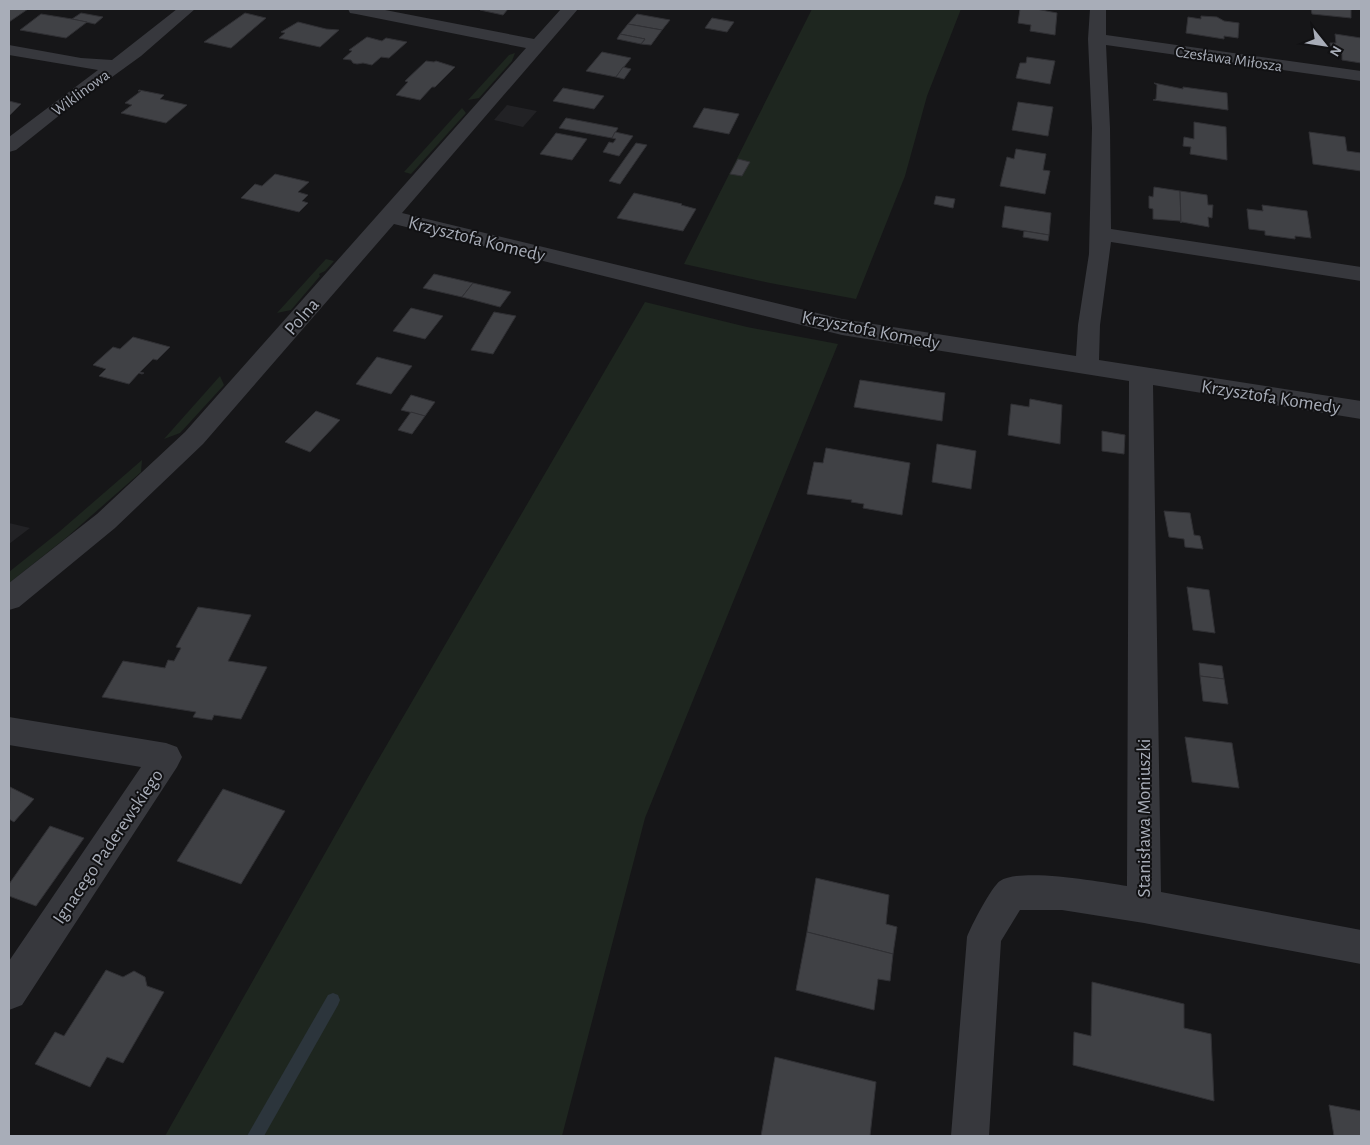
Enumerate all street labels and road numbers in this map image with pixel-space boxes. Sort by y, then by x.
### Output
street label: Czesława Miłosza [1174,44,1283,74]
street label: Wiklinowa [49,67,112,119]
street label: Krzysztofa Komedy [406,213,547,266]
street label: Polna [281,295,323,339]
street label: Krzysztofa Komedy [800,308,941,353]
street label: Krzysztofa Komedy [1200,377,1342,418]
street label: Stanisława Moniuszki [1135,739,1154,897]
street label: Ignacego Paderewskiego [50,766,167,928]

